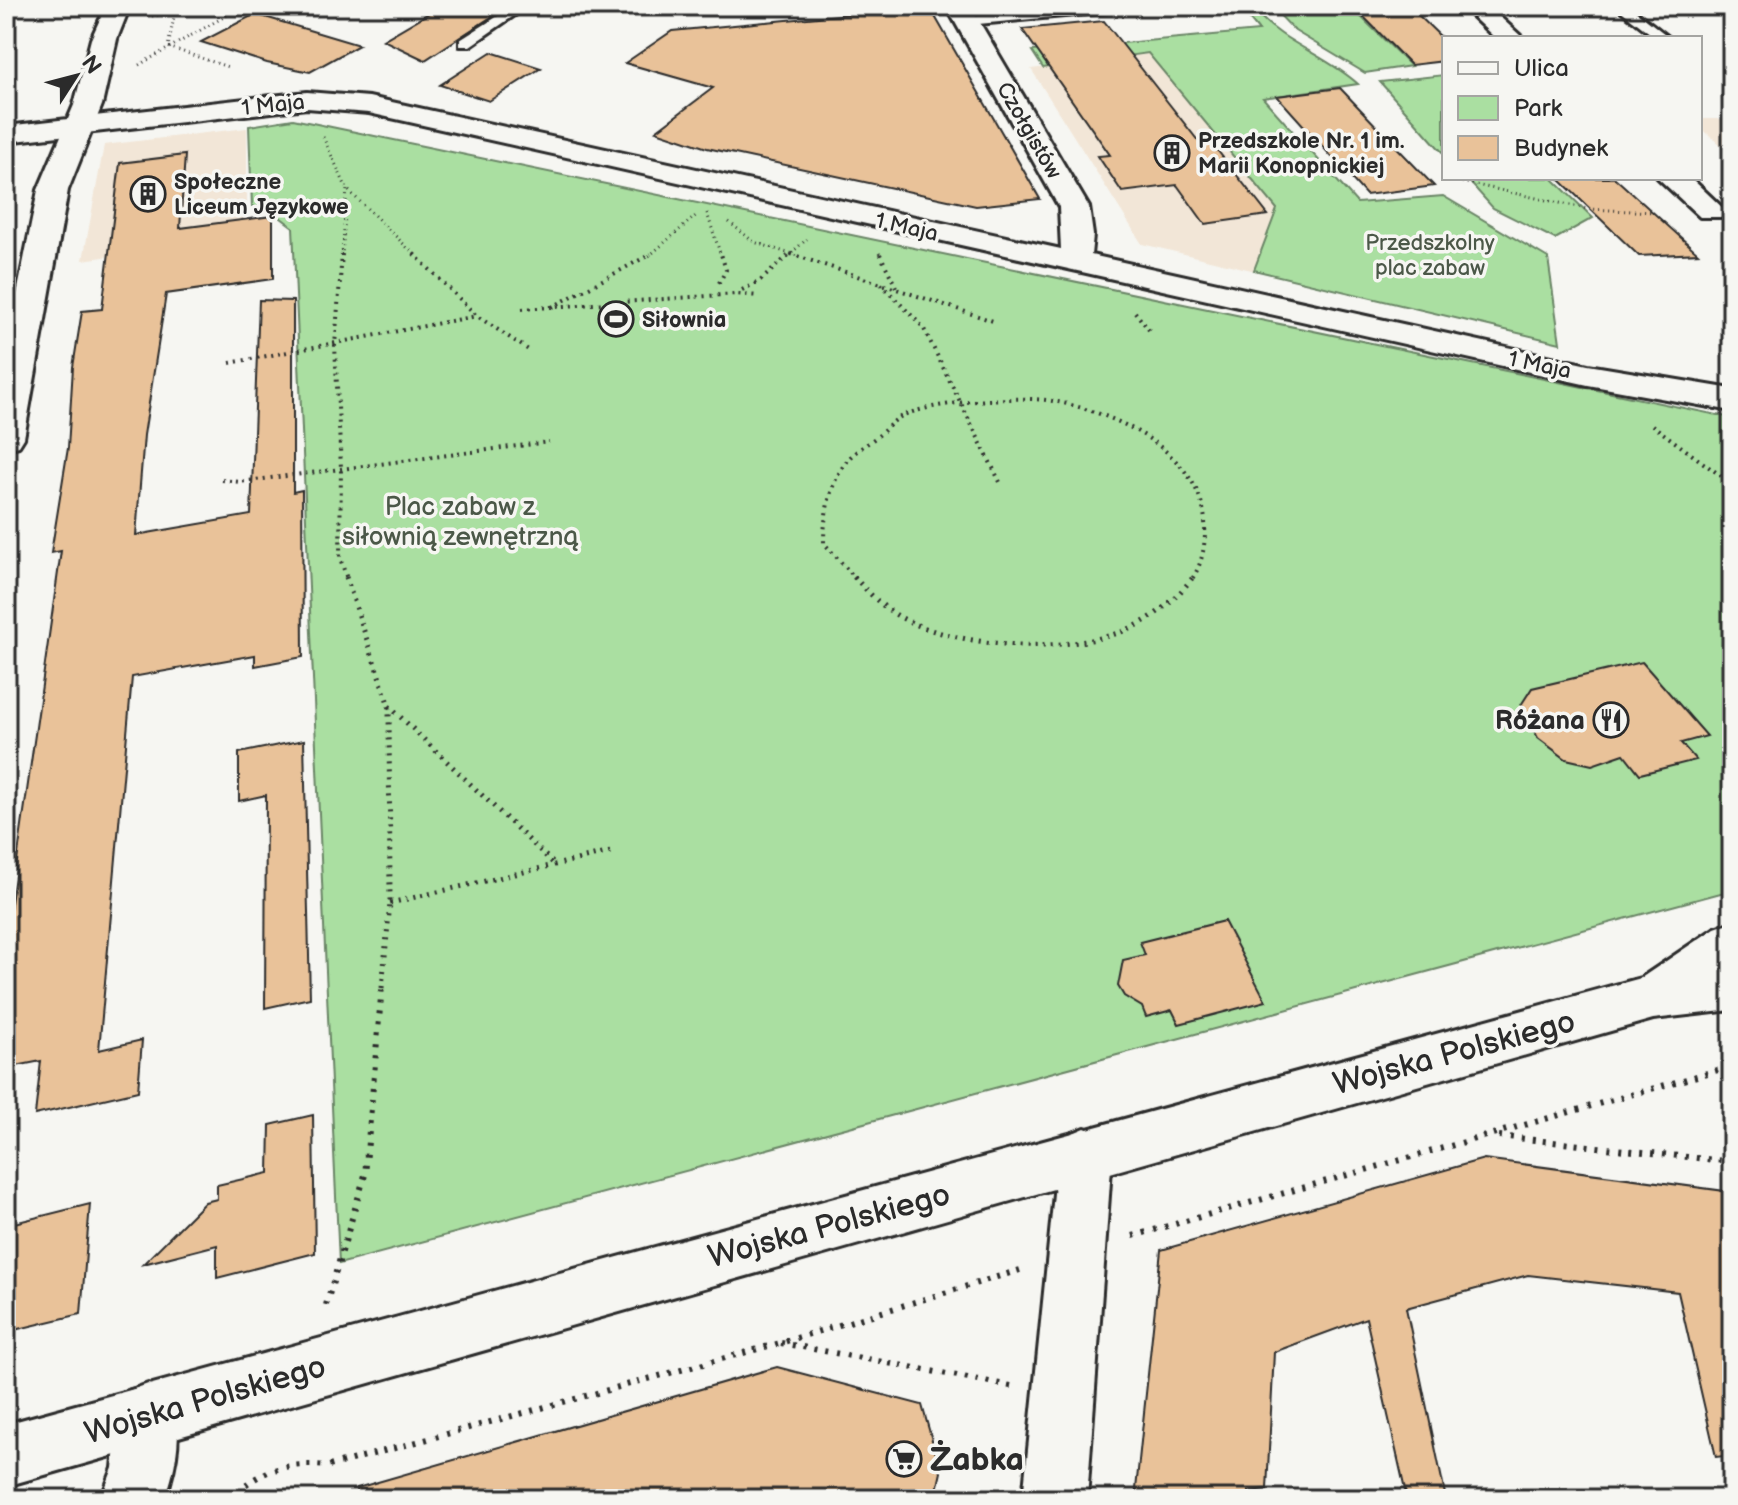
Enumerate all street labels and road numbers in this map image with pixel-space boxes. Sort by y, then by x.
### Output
street label: Czołgistów [990,78,1067,184]
street label: 1 Maja [240,89,306,122]
street label: 1 Maja [873,207,941,248]
street label: 1 Maja [1506,346,1574,385]
street label: Wojska Polskiego [1329,1002,1580,1105]
street label: Wojska Polskiego [704,1175,955,1278]
street label: Wojska Polskiego [80,1347,331,1454]

